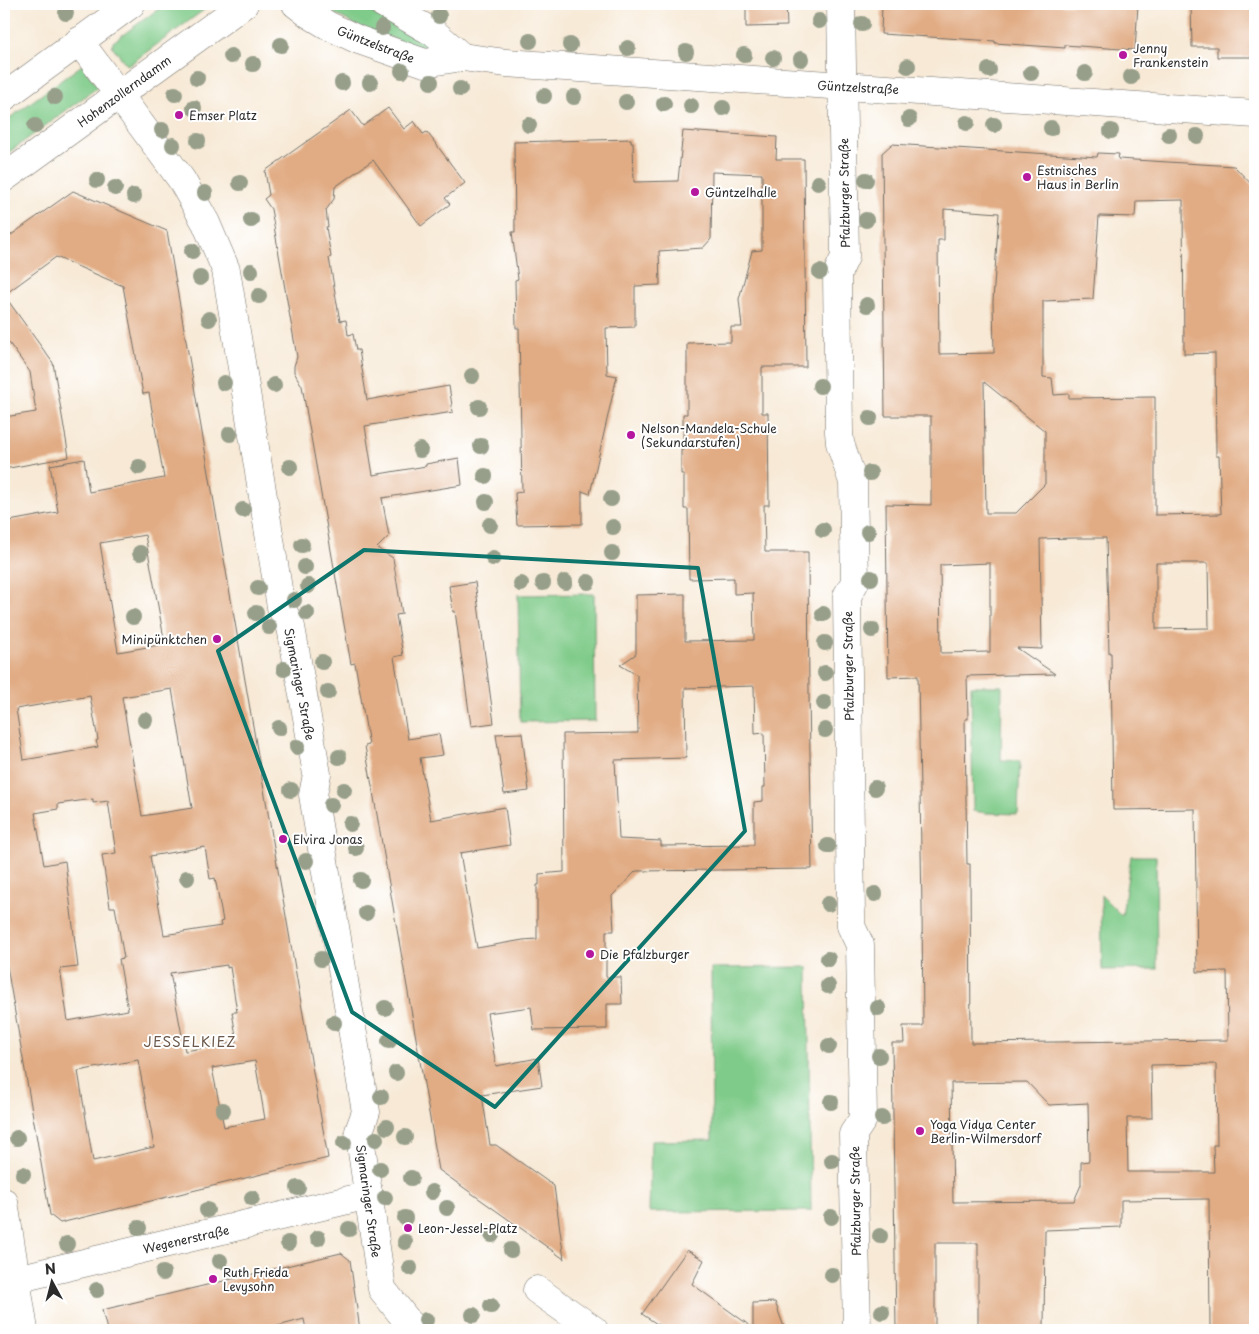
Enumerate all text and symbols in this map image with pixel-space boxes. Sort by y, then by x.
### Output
street label: Güntzelstraße [335,21,417,67]
place label: Jenny Frankenstein [1133,39,1209,71]
marker: Jenny Frankenstein [1117,49,1129,61]
street label: Hohenzollerndamm [73,51,175,131]
street label: Güntzelstraße [817,76,899,98]
place label: Emser Platz [189,106,257,124]
marker: Emser Platz [173,109,185,121]
street label: Pfalzburger Straße [834,138,854,248]
place label: Estnisches Haus in Berlin [1037,161,1119,193]
marker: Estnisches Haus in Berlin [1021,171,1033,183]
place label: Güntzelhalle [705,183,777,201]
marker: Güntzelhalle [689,186,701,198]
place label: Nelson-Mandela-Schule (Sekundarstufen) [641,419,777,451]
marker: Nelson-Mandela-Schule (Sekundarstufen) [625,429,637,441]
street label: Pfalzburger Straße [838,611,858,721]
street label: Sigmaringer Straße [280,626,320,742]
place label: Minipünktchen [122,630,207,648]
marker: Minipünktchen [211,633,223,645]
place label: Elvira Jonas [293,830,363,848]
marker: Elvira Jonas [277,833,289,845]
place label: Die Pfalzburger [600,945,690,963]
marker: Die Pfalzburger [584,948,596,960]
district label: JESSELKIEZ [144,1031,236,1052]
place label: Yoga Vidya Center Berlin-Wilmersdorf [930,1115,1043,1147]
marker: Yoga Vidya Center Berlin-Wilmersdorf [914,1125,926,1137]
street label: Sigmaringer Straße [352,1143,386,1259]
street label: Pfalzburger Straße [845,1146,865,1256]
place label: Leon-Jessel-Platz [418,1219,518,1237]
street label: Wegenerstraße [141,1220,231,1258]
marker: Leon-Jessel-Platz [402,1222,414,1234]
north arrow [28,1256,78,1306]
text: N [44,1258,57,1280]
place label: Ruth Frieda Levysohn [223,1263,289,1295]
marker: Ruth Frieda Levysohn [207,1273,219,1285]

